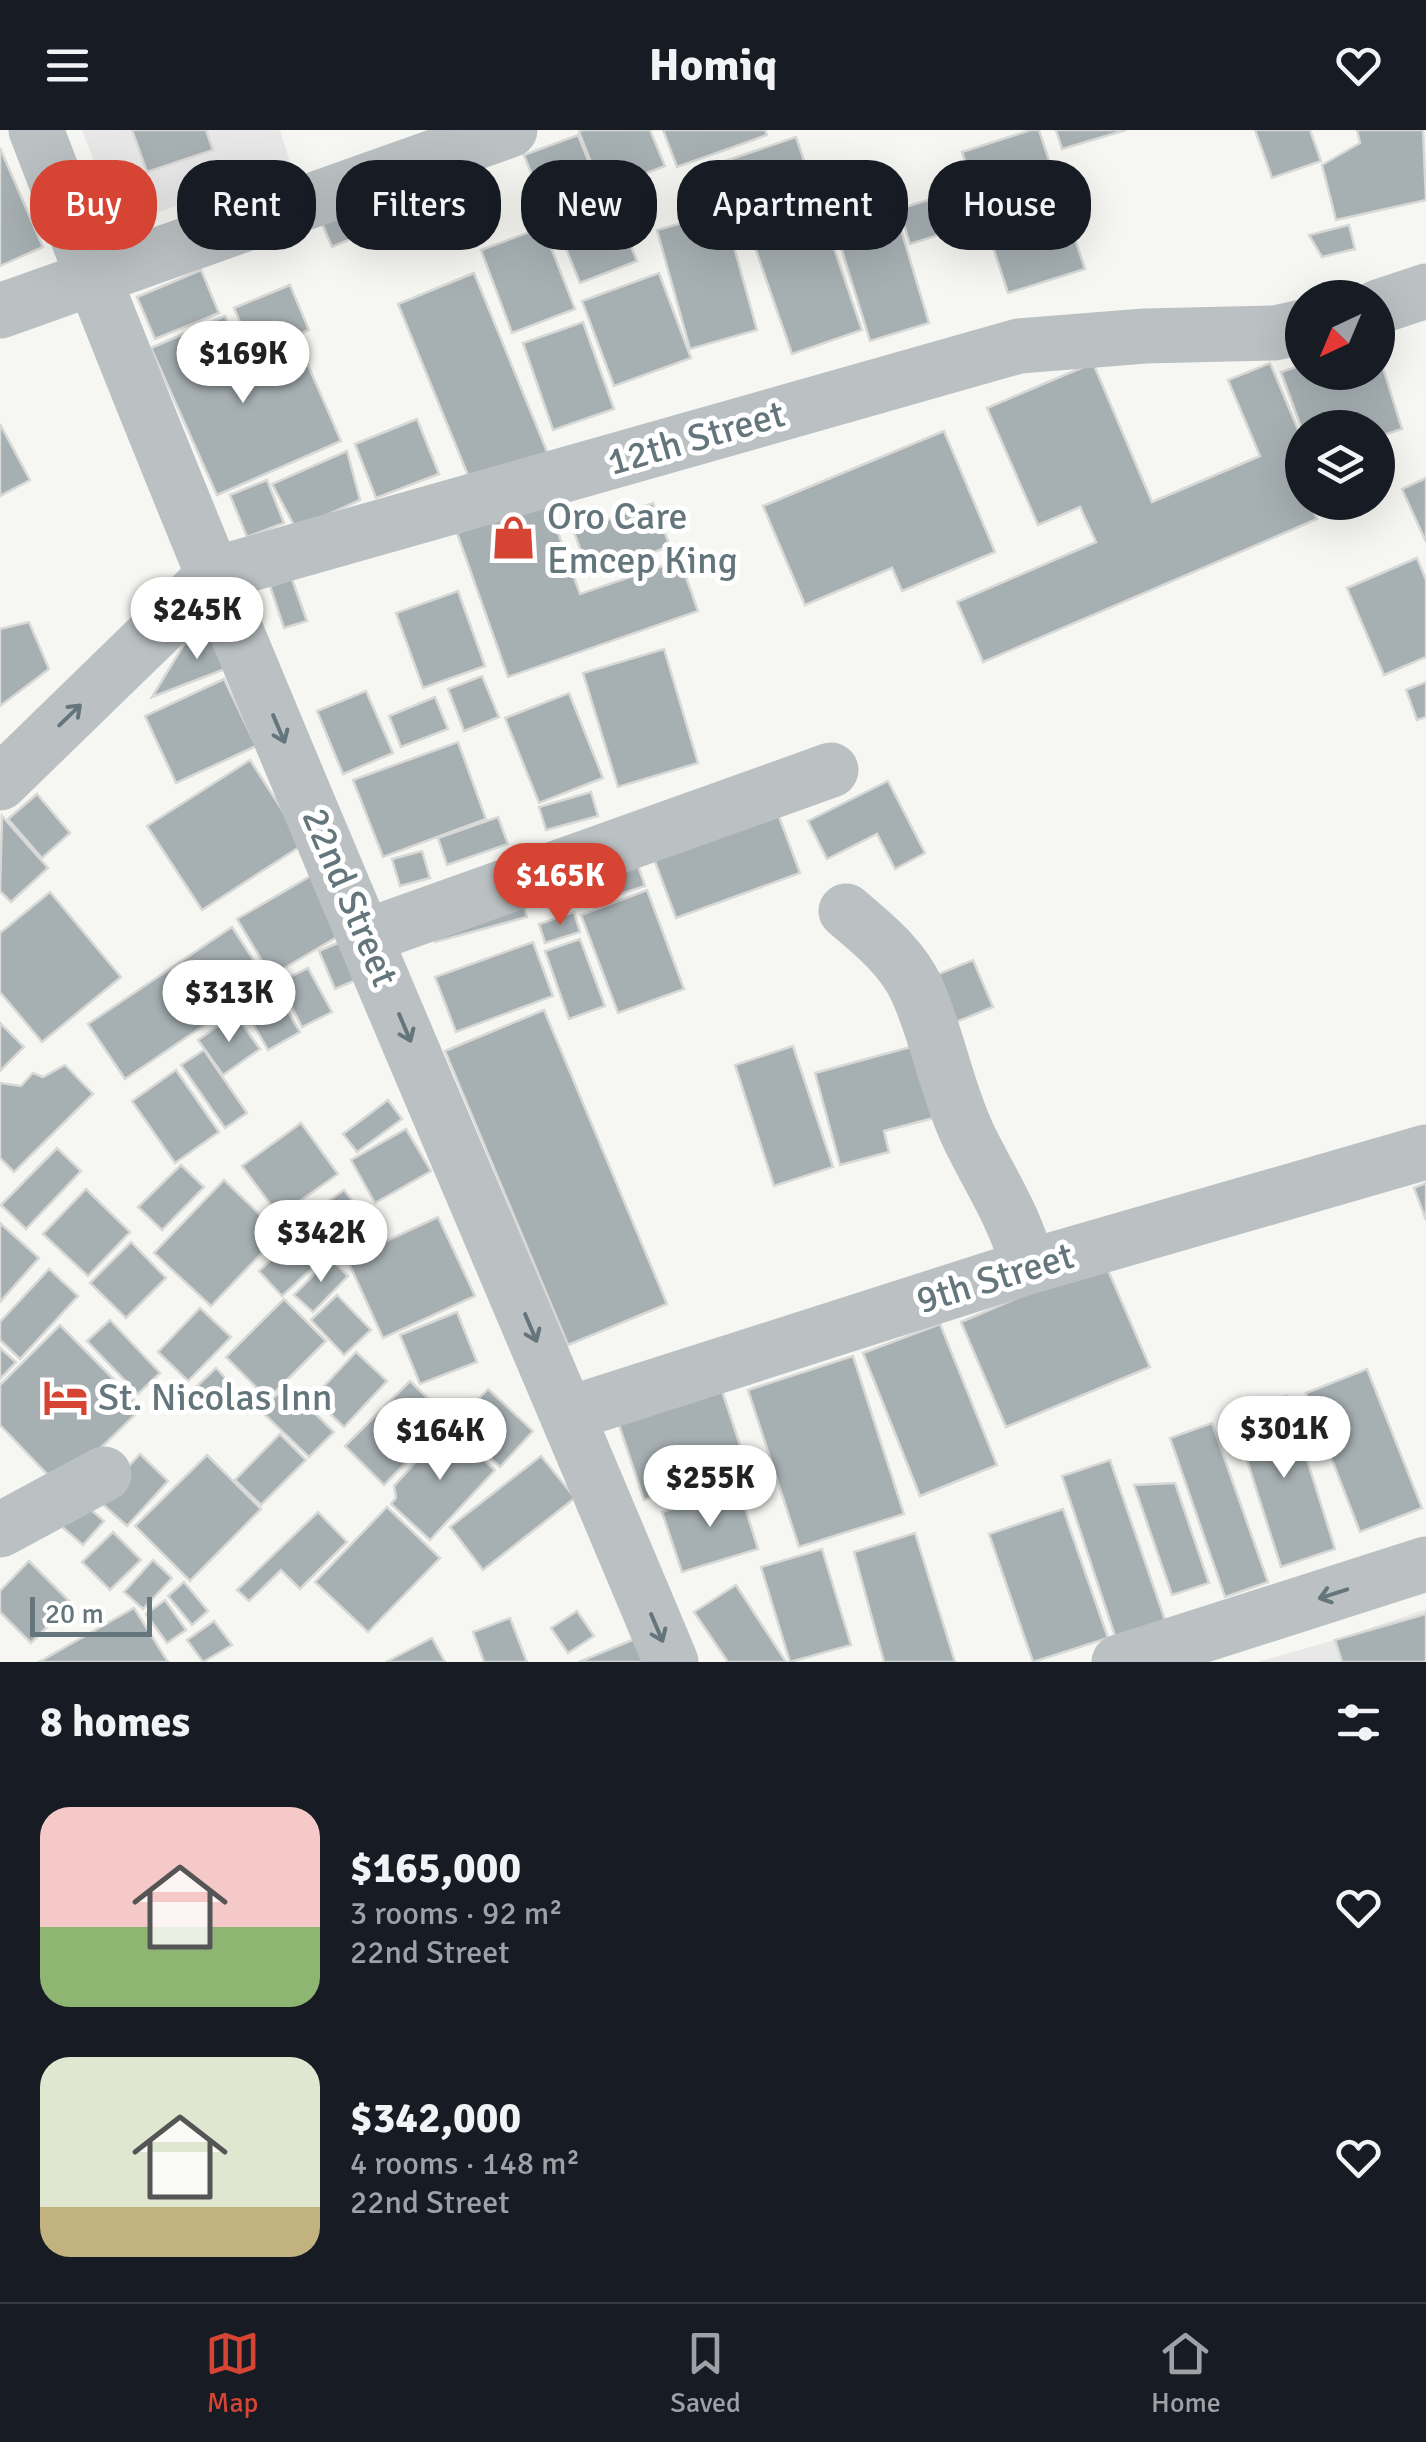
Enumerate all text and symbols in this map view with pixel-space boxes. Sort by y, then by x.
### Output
icon: menu [40,38,95,93]
text: Homiq [649,38,777,93]
icon: heart [1331,38,1386,93]
chip: Buy [30,160,157,250]
chip: Rent [177,160,316,250]
chip: Filters [336,160,501,250]
chip: New [521,160,657,250]
chip: Apartment [677,160,908,250]
chip: House [928,160,1091,250]
north arrow [1285,280,1395,390]
map controls [1285,280,1395,520]
pin: $169K [173,321,313,406]
text: $169K [199,334,287,373]
street label: 12th Street [602,390,790,486]
button: layers [1285,410,1395,520]
place label: Oro Care Emcep King [547,493,738,584]
shop icon: Oro Care Emcep King [490,514,538,562]
pin: $245K [127,577,267,662]
text: $245K [153,590,241,629]
one-way arrow [57,703,81,727]
one-way arrow [272,713,290,743]
street label: 22nd Street [291,801,409,993]
pin: $165K [490,843,630,928]
text: $165K [516,856,604,895]
pin: $313K [159,960,299,1045]
text: $313K [185,973,273,1012]
one-way arrow [397,1012,415,1043]
pin: $342K [251,1200,391,1285]
text: $342K [277,1213,365,1252]
street label: 9th Street [911,1232,1079,1324]
one-way arrow [524,1312,542,1343]
hotel icon: St. Nicolas Inn [41,1373,89,1421]
place label: St. Nicolas Inn [98,1374,332,1421]
pin: $301K [1214,1396,1354,1481]
pin: $164K [370,1398,510,1483]
text: $301K [1240,1409,1328,1448]
text: $164K [396,1411,484,1450]
pin: $255K [640,1445,780,1530]
text: $255K [666,1458,754,1497]
one-way arrow [1318,1586,1349,1604]
scale bar [30,1592,152,1636]
text: 20 m [45,1597,104,1631]
one-way arrow [649,1612,667,1642]
icon: filters [1331,1695,1386,1750]
text: 8 homes [40,1697,190,1748]
text: $165,000 [350,1843,521,1894]
icon: home [120,1847,240,1967]
icon: heart [1331,1880,1386,1935]
text: 3 rooms · 92 m² [350,1894,563,1933]
text: 22nd Street [350,1933,509,1972]
text: $342,000 [350,2093,521,2144]
icon: home [120,2097,240,2217]
icon: heart [1331,2130,1386,2185]
text: 4 rooms · 148 m² [350,2144,580,2183]
text: 22nd Street [350,2183,509,2222]
tab: Map [205,2326,260,2420]
tab: Saved [670,2326,741,2420]
tab: Home [1151,2326,1221,2420]

